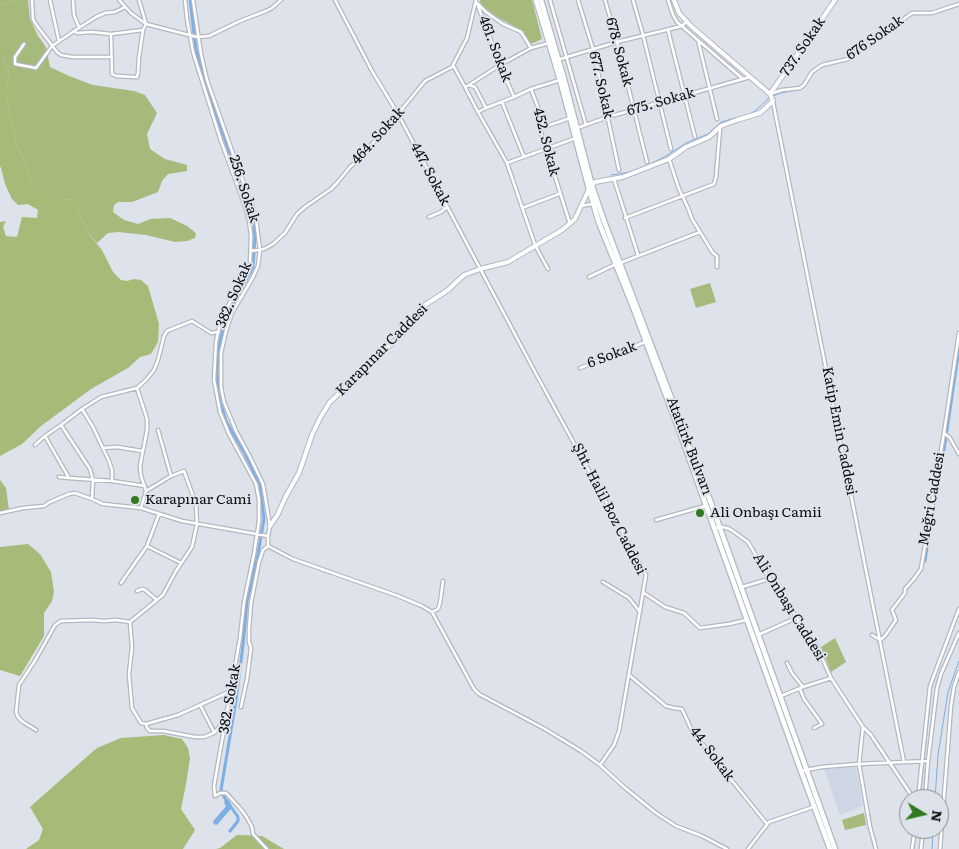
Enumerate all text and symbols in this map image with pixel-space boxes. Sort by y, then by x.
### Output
street label: 676 Sokak [843,12,907,64]
street label: 461. Sokak [475,14,515,84]
street label: 737. Sokak [777,14,829,80]
street label: 678. Sokak [602,16,636,88]
street label: 677. Sokak [585,50,617,120]
street label: 675. Sokak [625,84,697,120]
street label: 464. Sokak [348,104,408,168]
street label: 452. Sokak [529,106,563,178]
street label: 447. Sokak [406,140,454,208]
street label: 256. Sokak [225,153,263,225]
street label: 382. Sokak [212,259,256,331]
street label: Karapınar Caddesi [333,301,431,399]
street label: 6 Sokak [585,338,639,372]
street label: Katip Emin Caddesi [818,365,860,497]
street label: Atatürk Bulvarı [663,395,715,497]
street label: Şht. Halil Boz Caddesi [568,440,650,578]
street label: Meğri Caddesi [915,451,949,547]
place label: Karapınar Cami [145,492,251,508]
marker: Karapınar Cami [129,494,141,506]
place label: Ali Onbaşı Camii [710,505,822,521]
marker: Ali Onbaşı Camii [694,507,706,519]
street label: Ali Onbaşı Caddesi [749,550,829,664]
street label: 382. Sokak [216,663,244,735]
street label: 44. Sokak [686,723,738,785]
north arrow [899,789,949,839]
text: N [927,809,949,824]

